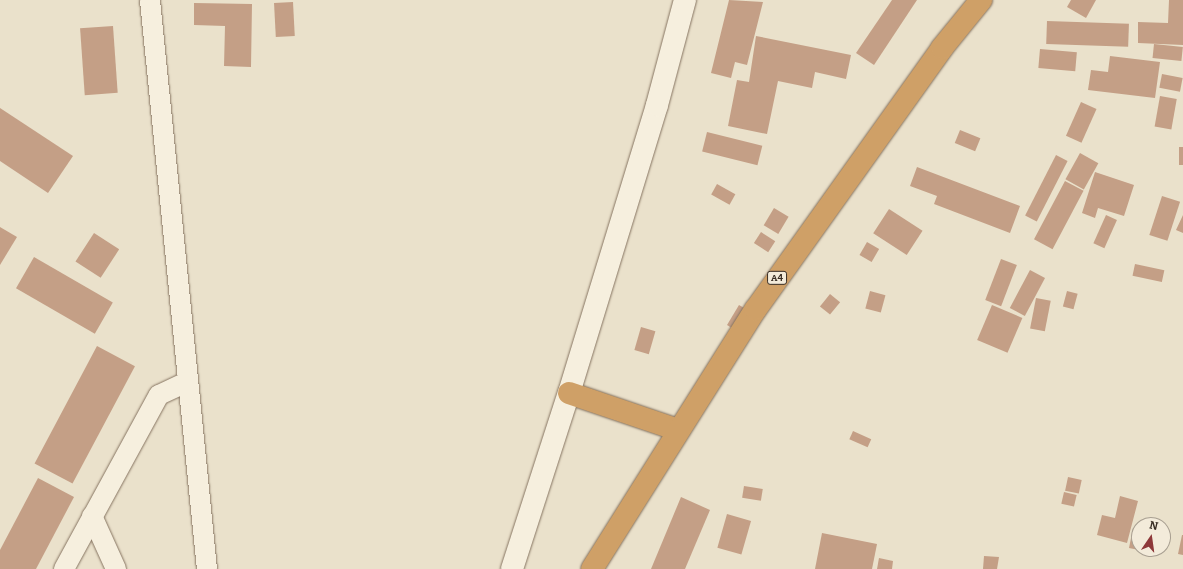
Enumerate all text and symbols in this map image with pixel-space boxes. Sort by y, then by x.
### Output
road number: A4 [767,271,787,285]
north arrow [1131,517,1171,557]
text: N [1148,519,1159,533]

